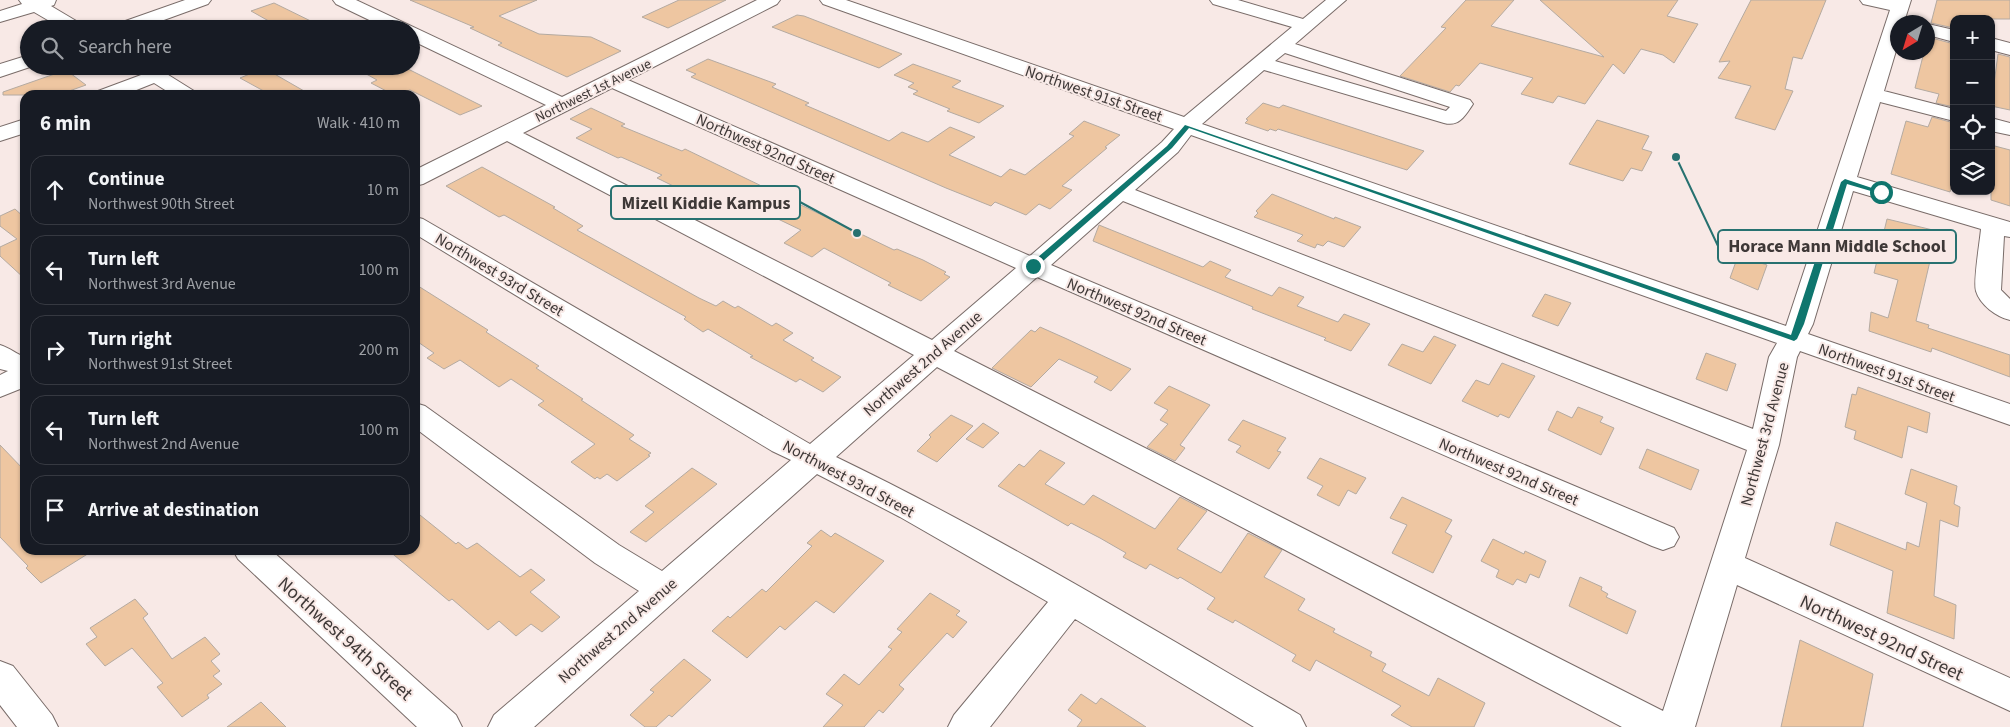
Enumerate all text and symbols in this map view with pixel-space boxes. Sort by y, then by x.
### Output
north arrow [1890,15,1935,60]
map controls [1950,15,1995,195]
button: + [1950,15,1995,60]
search box [20,20,420,75]
icon: search [38,34,66,62]
text: Search here [78,34,172,61]
street label: Northwest 1st Avenue [532,54,655,128]
street label: Northwest 91st Street [1022,60,1166,128]
button: − [1950,60,1995,105]
button: locate [1950,105,1995,150]
text: 6 min [40,108,91,138]
street label: Northwest 92nd Street [693,108,839,190]
text: Walk · 410 m [317,112,400,134]
button: layers [1950,150,1995,195]
text: Continue [88,166,165,193]
icon: ahead [41,176,69,204]
text: 10 m [367,179,399,201]
route start [1870,181,1893,204]
callout: Mizell Kiddie Kampus [611,186,800,219]
text: Mizell Kiddie Kampus [621,191,791,216]
text: Northwest 90th Street [88,193,234,215]
street label: Northwest 93rd Street [431,228,568,322]
callout: Horace Mann Middle School [1718,230,1956,263]
text: Horace Mann Middle School [1728,234,1946,259]
text: Turn left [88,246,159,273]
route end [1022,255,1045,278]
icon: left [41,256,69,284]
text: 100 m [359,259,399,281]
text: Northwest 3rd Avenue [88,273,236,295]
street label: Northwest 92nd Street [1063,273,1210,352]
street label: Northwest 2nd Avenue [858,306,987,422]
text: Turn right [88,326,172,353]
icon: right [41,336,69,364]
street label: Northwest 91st Street [1815,338,1959,408]
text: 200 m [359,339,399,361]
text: Northwest 91st Street [88,353,232,375]
street label: Northwest 3rd Avenue [1735,360,1795,508]
text: Turn left [88,406,159,433]
icon: left [41,416,69,444]
text: 100 m [359,419,399,441]
text: Northwest 2nd Avenue [88,433,239,455]
street label: Northwest 92nd Street [1435,433,1582,512]
street label: Northwest 93rd Street [779,435,919,523]
icon: arrive [41,496,69,524]
text: Arrive at destination [88,497,259,524]
street label: Northwest 94th Street [271,571,419,708]
street label: Northwest 2nd Avenue [553,573,682,689]
street label: Northwest 92nd Street [1795,589,1968,688]

